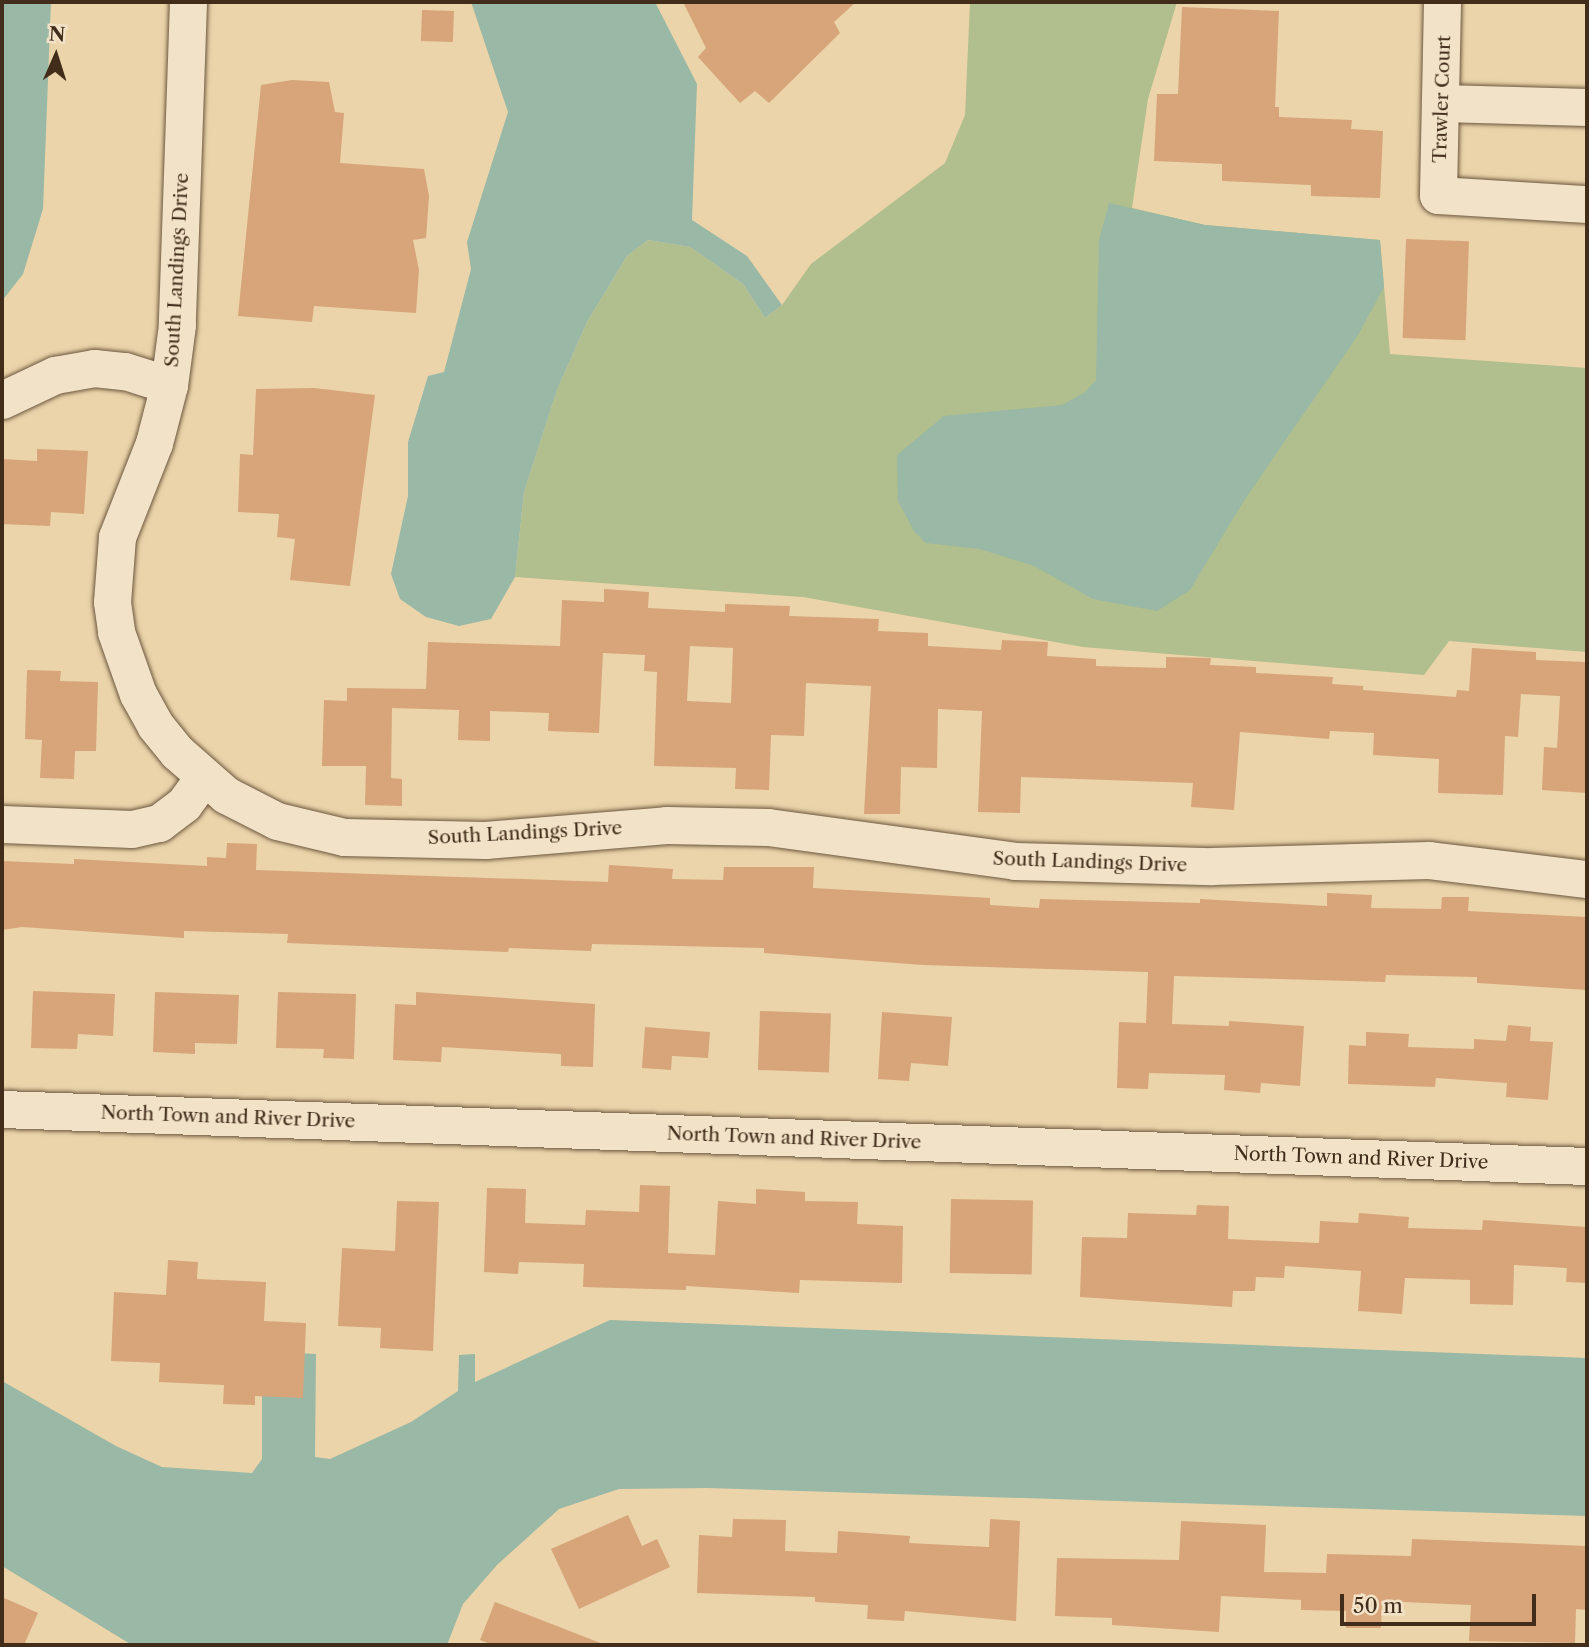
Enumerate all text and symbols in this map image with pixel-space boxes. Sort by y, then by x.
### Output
north arrow [21,21,91,91]
text: N [48,23,66,46]
street label: Trawler Court [1428,35,1456,163]
street label: South Landings Drive [161,172,193,368]
street label: South Landings Drive [427,817,623,849]
street label: South Landings Drive [992,847,1188,877]
street label: North Town and River Drive [100,1101,356,1133]
street label: North Town and River Drive [666,1122,922,1154]
street label: North Town and River Drive [1233,1142,1489,1174]
scale bar [1344,1580,1540,1624]
text: 50 m [1353,1593,1403,1618]

